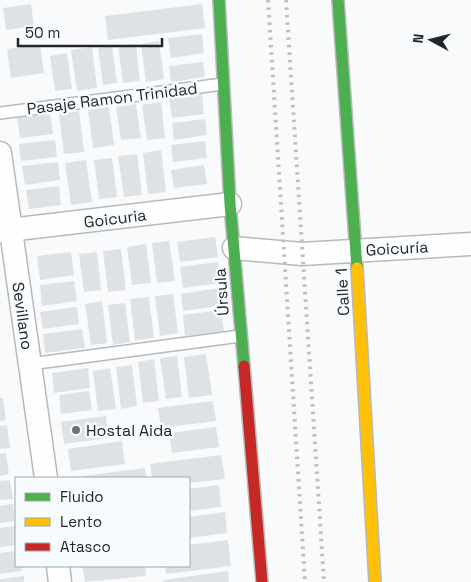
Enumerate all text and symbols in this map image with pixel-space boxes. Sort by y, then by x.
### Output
scale bar [18,15,161,47]
north arrow [406,15,456,65]
text: 50 m [25,23,60,42]
text: N [409,33,428,44]
street label: Pasaje Ramon Trinidad [26,78,198,119]
street label: Goicuria [83,204,148,233]
street label: Goicuría [365,236,429,261]
street label: Úrsula [209,267,234,317]
street label: Calle 1 [331,268,354,316]
street label: Sevillano [7,281,38,351]
place label: Hostal Aida [86,420,172,441]
marker: Hostal Aida [70,424,82,436]
legend [15,477,190,567]
text: Fluido [60,487,104,506]
text: Lento [60,512,102,531]
text: Atasco [60,537,111,556]

